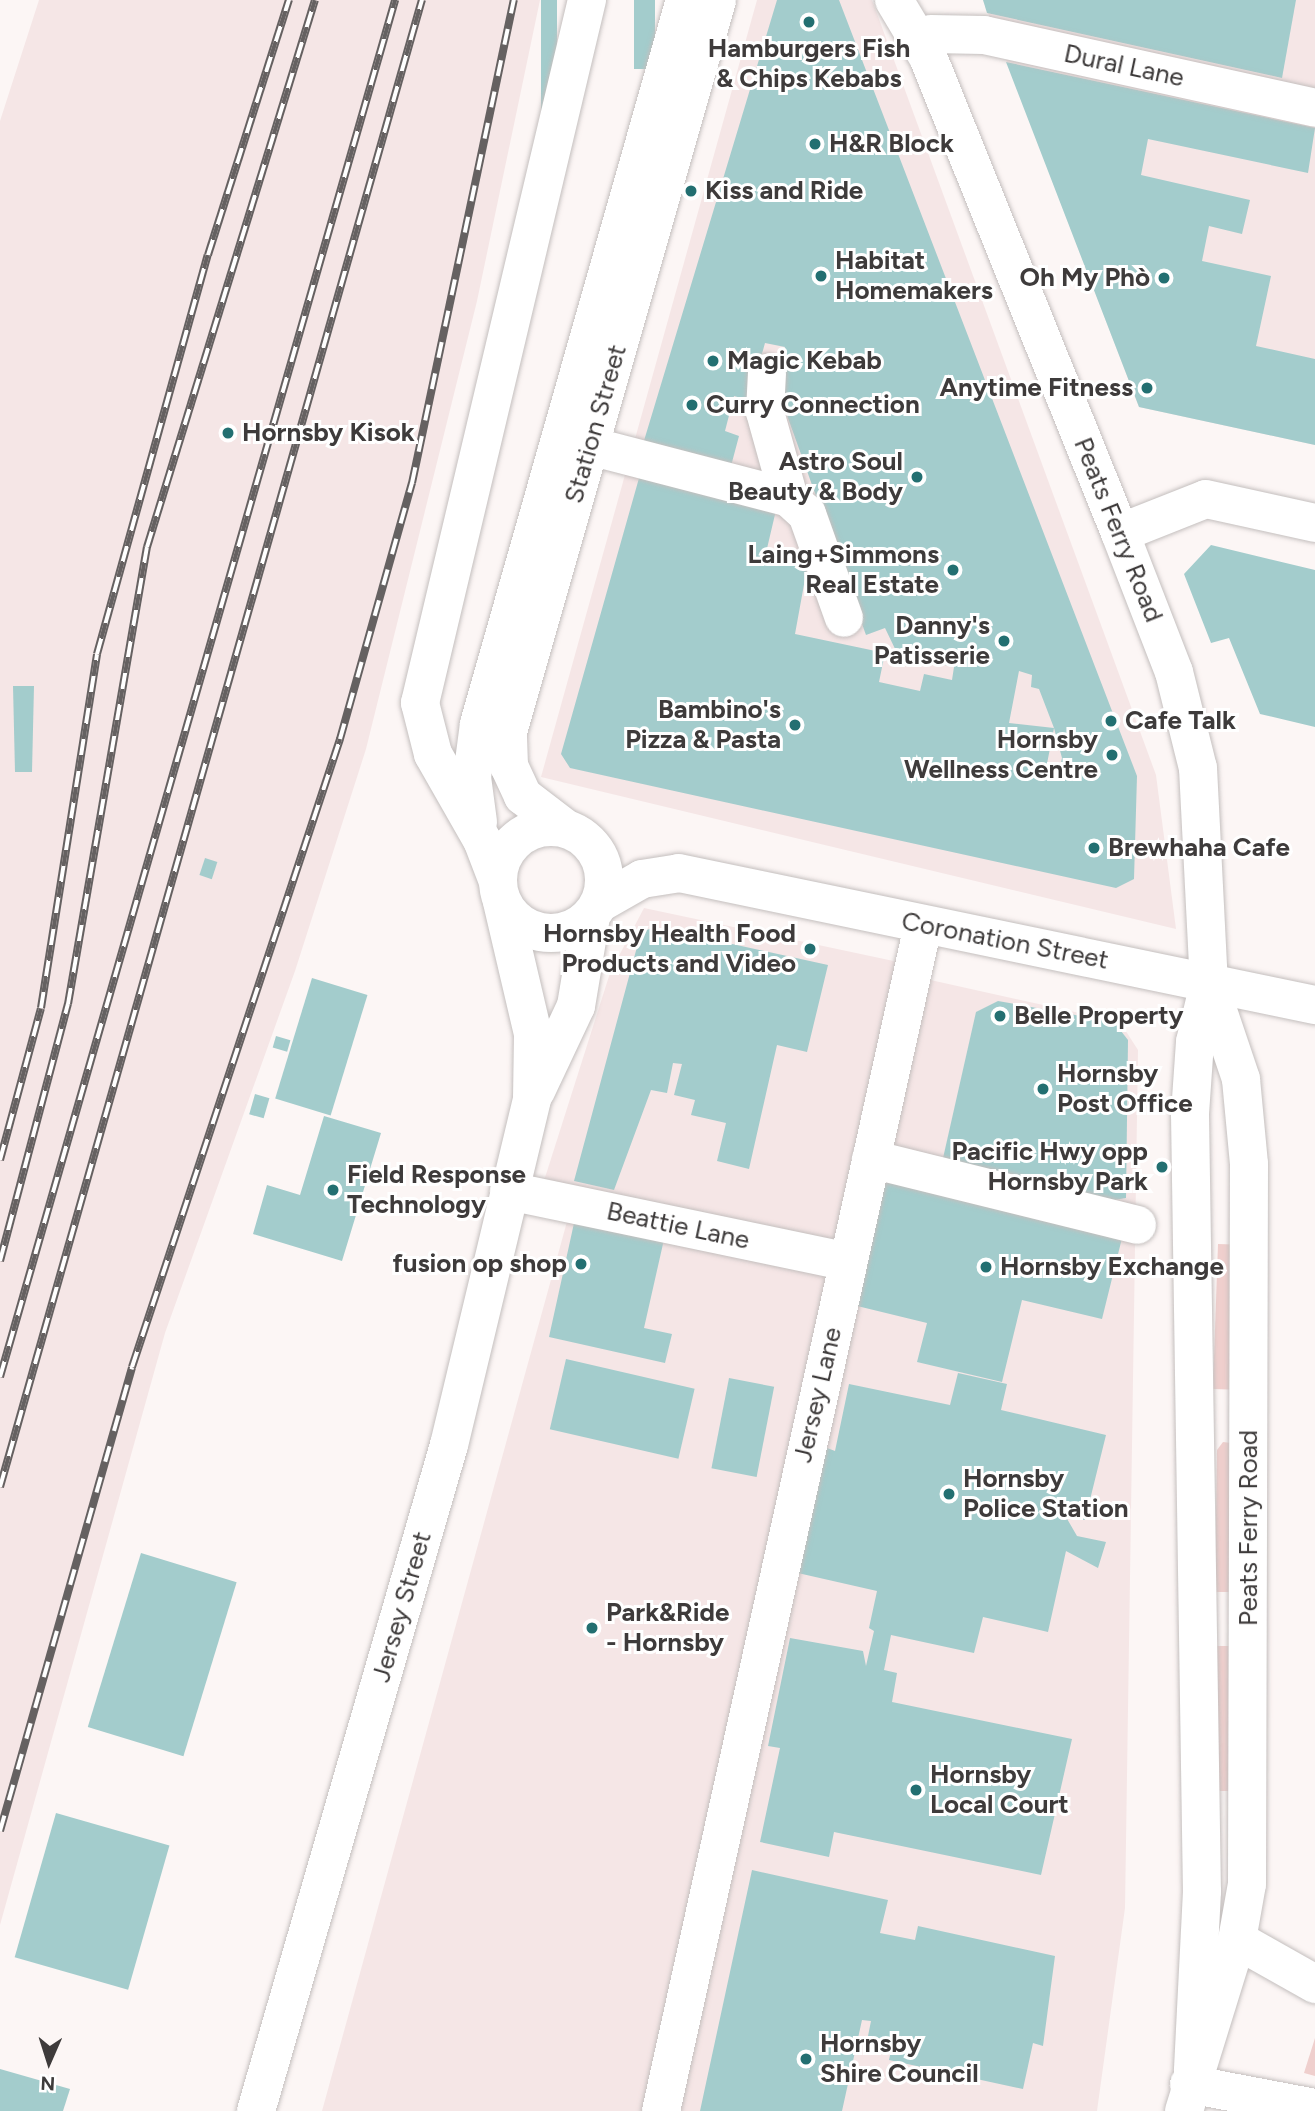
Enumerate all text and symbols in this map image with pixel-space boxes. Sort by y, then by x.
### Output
marker: Hamburgers Fish & Chips Kebabs [801,14,817,30]
place label: Hamburgers Fish & Chips Kebabs [708,33,910,94]
street label: Dural Lane [1061,38,1187,94]
place label: H&R Block [829,128,954,160]
marker: H&R Block [807,136,823,152]
place label: Kiss and Ride [705,175,863,207]
marker: Kiss and Ride [683,183,699,199]
place label: Habitat Homemakers [835,245,993,306]
place label: Oh My Phò [1019,262,1150,294]
marker: Habitat Homemakers [813,268,829,284]
marker: Oh My Phò [1156,270,1172,286]
street label: Station Street [558,341,634,507]
place label: Magic Kebab [727,345,882,377]
marker: Magic Kebab [705,353,721,369]
place label: Anytime Fitness [939,372,1133,404]
marker: Anytime Fitness [1139,380,1155,396]
place label: Curry Connection [706,389,920,421]
marker: Curry Connection [684,397,700,413]
place label: Hornsby Kisok [242,417,415,449]
marker: Hornsby Kisok [220,425,236,441]
street label: Peats Ferry Road [1067,433,1169,627]
place label: Astro Soul Beauty & Body [728,446,903,508]
marker: Astro Soul Beauty & Body [909,469,925,485]
place label: Laing+Simmons Real Estate [748,539,939,600]
marker: Laing+Simmons Real Estate [945,562,961,578]
place label: Danny's Patisserie [874,610,990,672]
marker: Danny's Patisserie [996,633,1012,649]
place label: Bambino's Pizza & Pasta [625,694,781,756]
place label: Cafe Talk [1125,705,1236,737]
marker: Cafe Talk [1103,713,1119,729]
marker: Bambino's Pizza & Pasta [787,717,803,733]
place label: Hornsby Wellness Centre [904,724,1098,786]
marker: Hornsby Wellness Centre [1104,747,1120,763]
place label: Brewhaha Cafe [1108,832,1290,864]
marker: Brewhaha Cafe [1086,840,1102,856]
street label: Coronation Street [899,906,1111,976]
place label: Hornsby Health Food Products and Video [543,918,796,979]
marker: Hornsby Health Food Products and Video [802,941,818,957]
place label: Belle Property [1014,1000,1184,1032]
marker: Belle Property [992,1008,1008,1024]
place label: Hornsby Post Office [1057,1058,1193,1120]
marker: Hornsby Post Office [1035,1081,1051,1097]
place label: Pacific Hwy opp Hornsby Park [952,1136,1148,1198]
place label: Field Response Technology [347,1159,526,1220]
marker: Pacific Hwy opp Hornsby Park [1154,1159,1170,1175]
marker: Field Response Technology [325,1182,341,1198]
street label: Beattie Lane [604,1196,752,1256]
place label: fusion op shop [392,1248,567,1280]
place label: Hornsby Exchange [1000,1251,1224,1283]
marker: fusion op shop [573,1256,589,1272]
marker: Hornsby Exchange [978,1259,994,1275]
street label: Jersey Lane [787,1324,849,1466]
street label: Peats Ferry Road [1233,1430,1265,1626]
place label: Hornsby Police Station [963,1463,1129,1524]
marker: Hornsby Police Station [941,1486,957,1502]
street label: Jersey Street [366,1528,438,1686]
place label: Park&Ride - Hornsby [606,1597,729,1658]
marker: Park&Ride - Hornsby [584,1620,600,1636]
place label: Hornsby Local Court [930,1759,1069,1820]
marker: Hornsby Local Court [908,1782,924,1798]
north arrow [14,2027,84,2097]
place label: Hornsby Shire Council [820,2028,979,2090]
marker: Hornsby Shire Council [798,2051,814,2067]
text: N [40,2072,56,2095]

